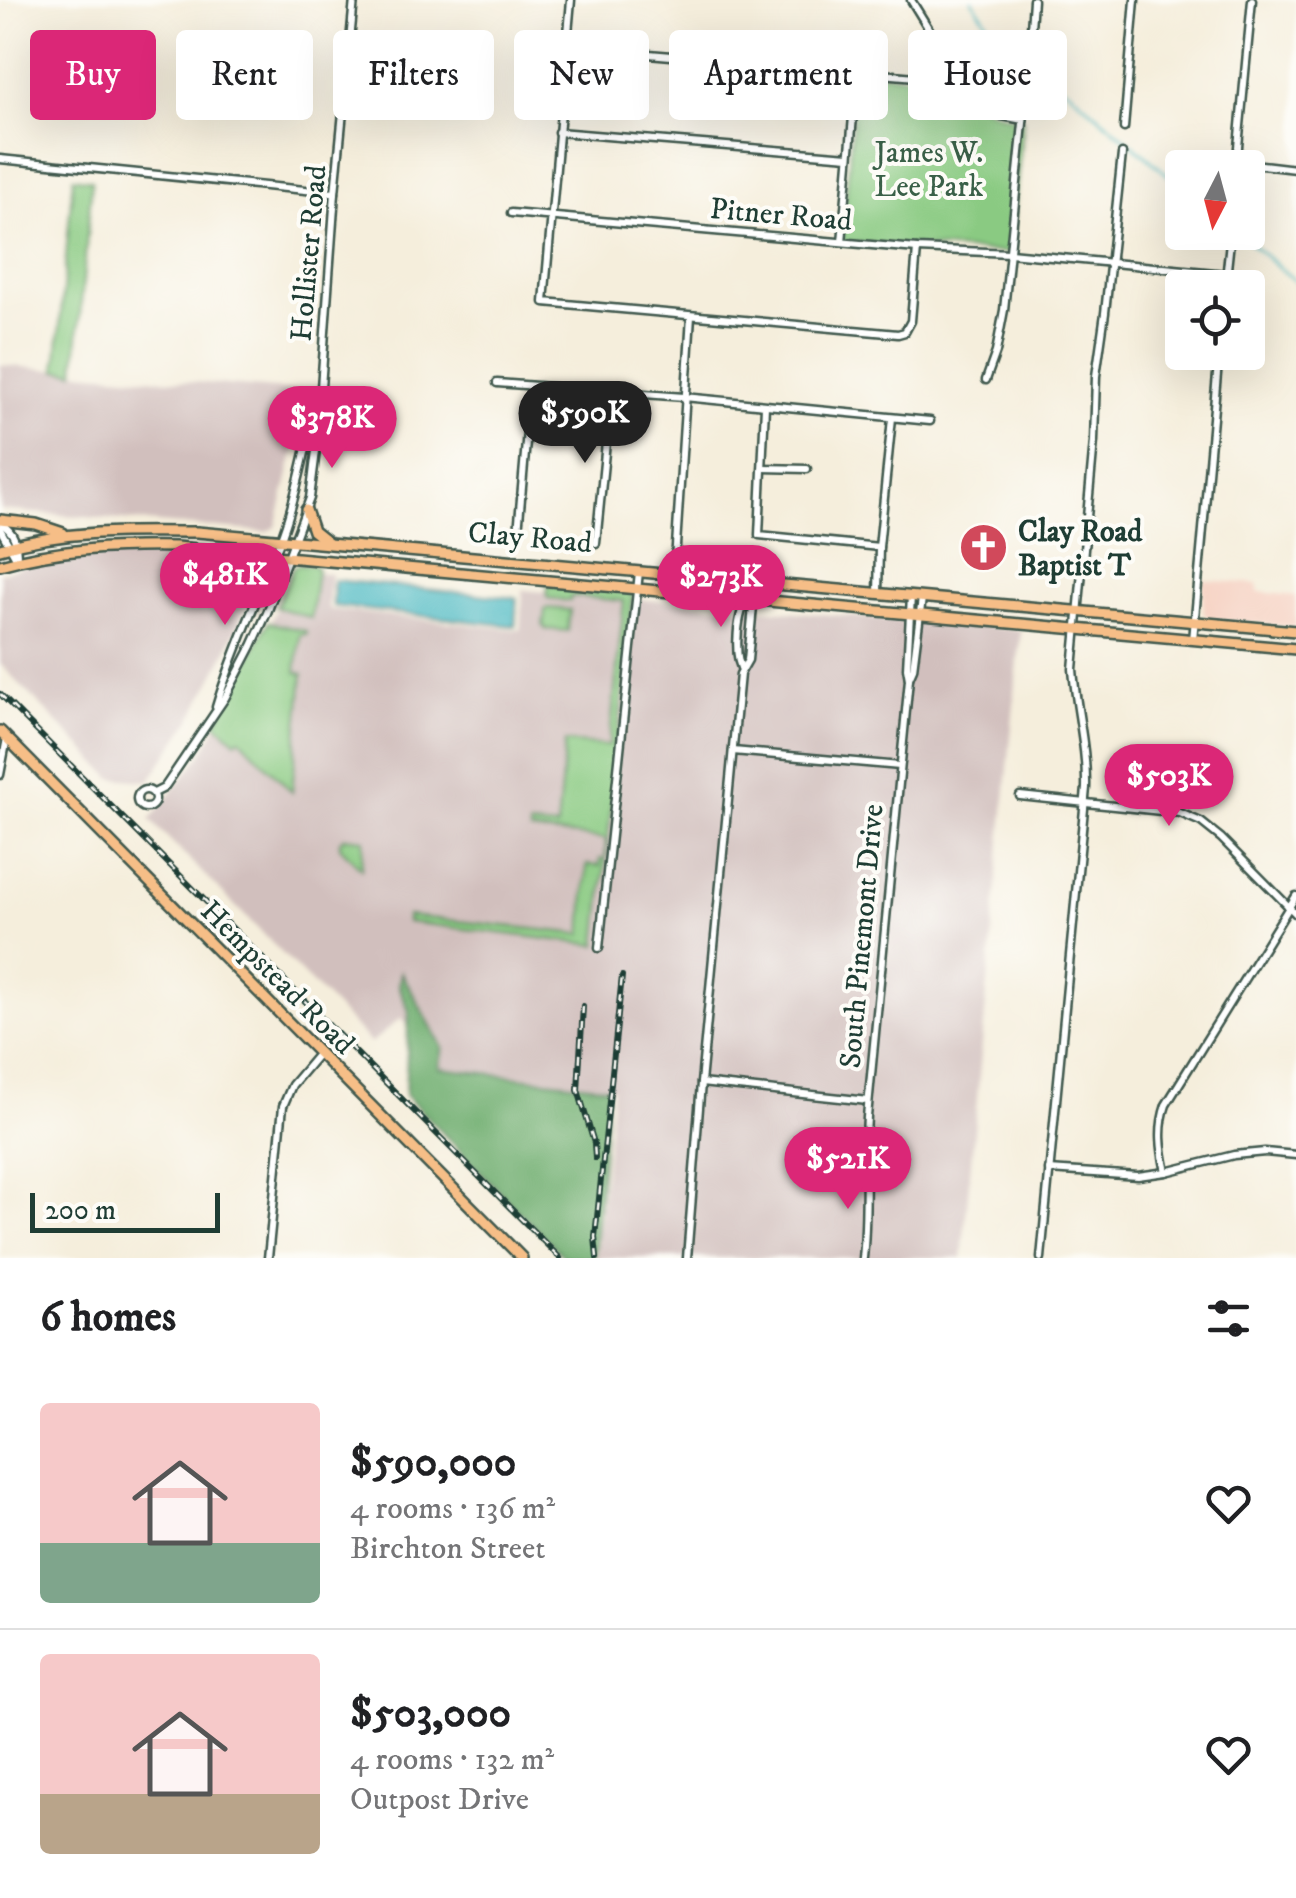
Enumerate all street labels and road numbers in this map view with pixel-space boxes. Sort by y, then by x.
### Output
street label: Hollister Road [283,163,336,343]
street label: Pitner Road [708,191,853,240]
street label: Clay Road [466,515,593,562]
street label: South Pinemont Drive [833,802,892,1070]
street label: Hempstead Road [192,893,362,1063]

